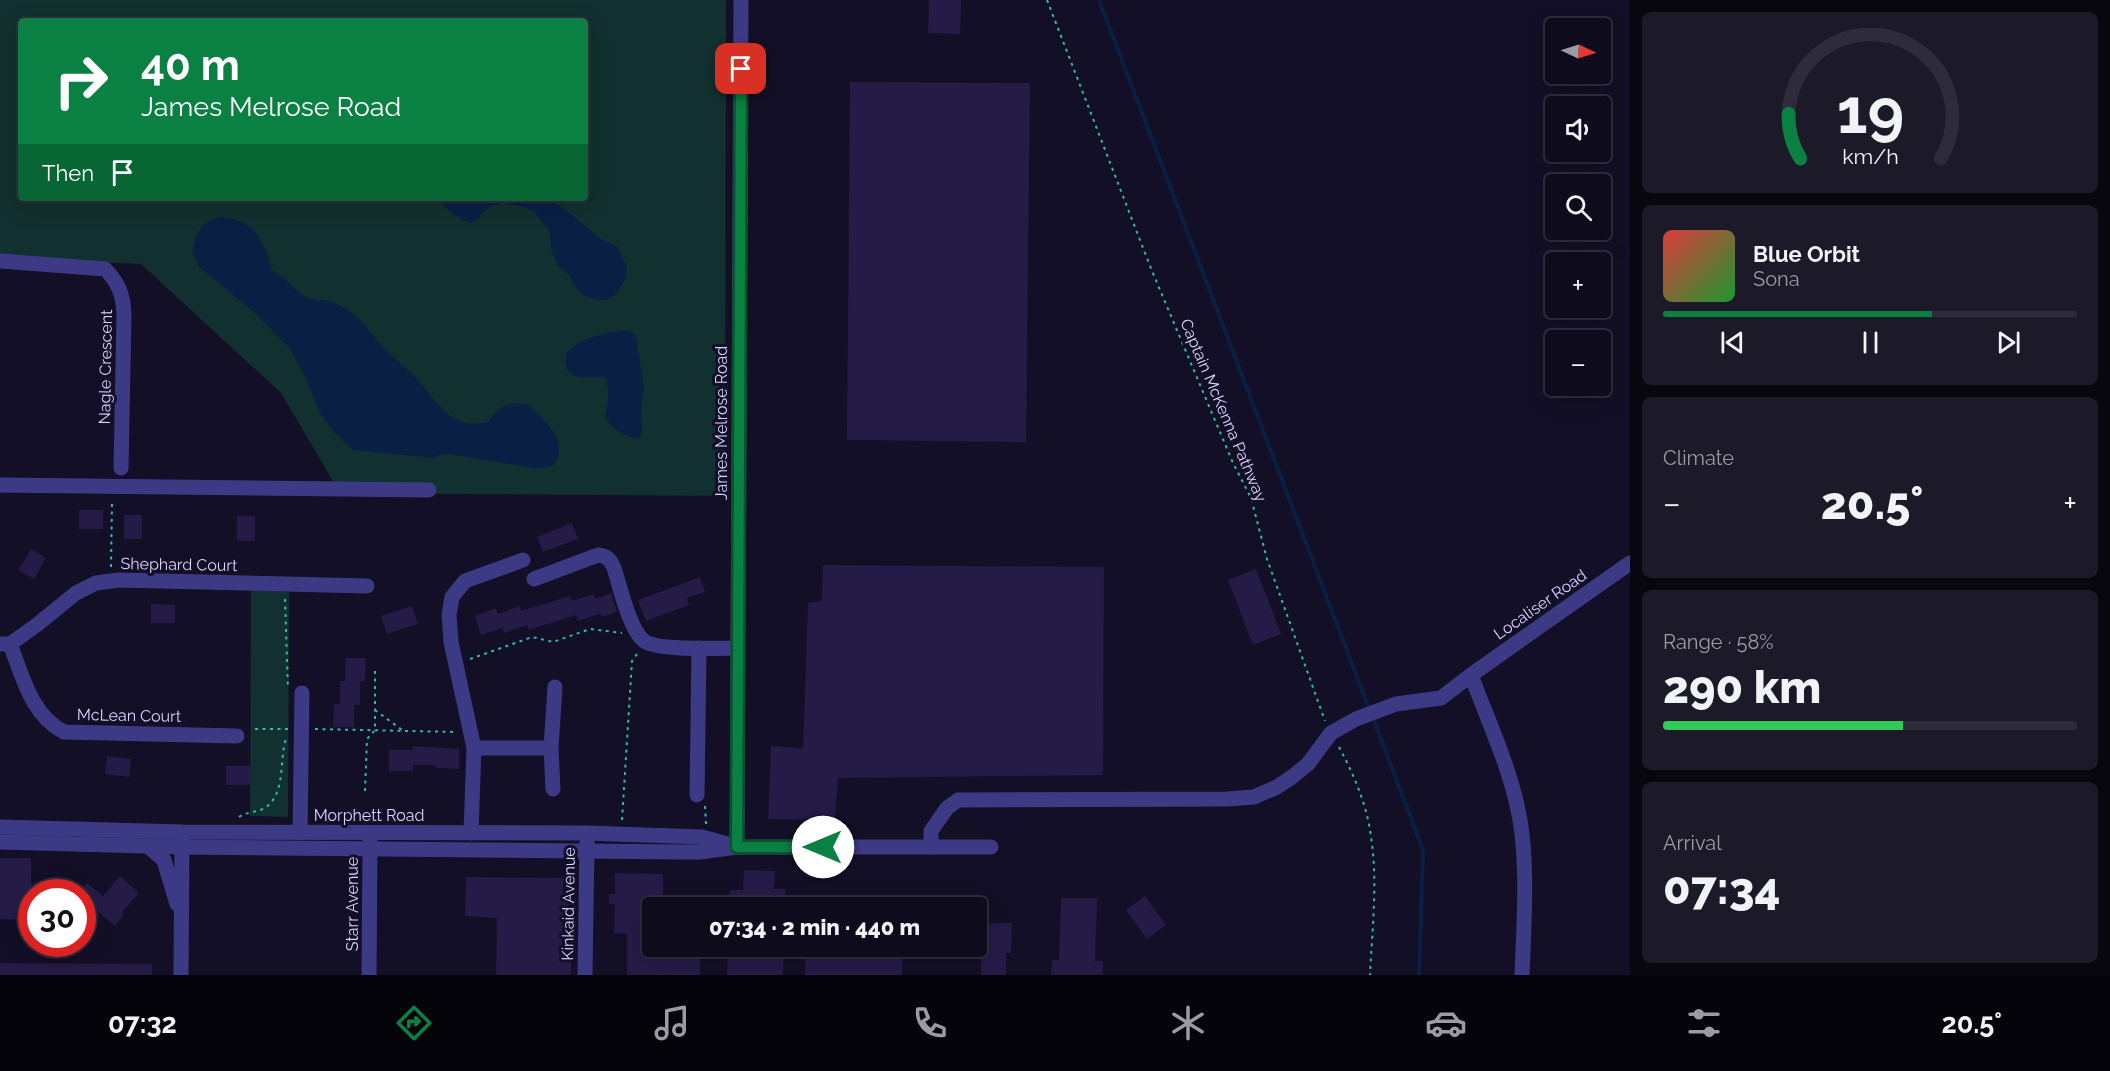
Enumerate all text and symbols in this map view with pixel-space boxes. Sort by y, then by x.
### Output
north arrow [1545,18,1611,84]
map controls [1545,18,1611,396]
text: 40 m [141,41,240,90]
icon: right [42,42,120,120]
pin [715,43,766,94]
icon: arrive [724,52,757,85]
text: 19 [1836,74,1904,148]
text: James Melrose Road [141,91,401,122]
button: sound [1545,96,1611,162]
text: km/h [1842,145,1898,170]
icon: arrive [106,156,139,189]
text: Then [42,160,94,186]
button: search [1545,174,1611,240]
text: Blue Orbit [1753,241,1860,267]
button: + [1545,252,1611,318]
text: Sona [1753,267,1800,291]
street label: Nagle Crescent [95,309,116,425]
street label: Captain McKenna Pathway [1176,316,1271,505]
icon: previous [1716,326,1749,359]
icon: pause [1854,326,1887,359]
icon: next [1992,326,2025,359]
button: − [1545,330,1611,396]
street label: James Melrose Road [712,346,731,500]
text: Climate [1663,446,1734,470]
text: 20.5° [1821,477,1923,530]
text: − [1663,484,1681,523]
text: + [2063,484,2077,523]
street label: Shephard Court [120,554,238,575]
street label: Localiser Road [1490,565,1590,643]
text: Range · 58% [1663,630,1774,654]
text: 290 km [1663,661,1821,714]
street label: McLean Court [77,705,182,726]
street label: Morphett Road [314,806,424,825]
position arrow [791,815,855,879]
text: Arrival [1663,831,1722,855]
street label: Kinkaid Avenue [558,847,579,961]
street label: Starr Avenue [343,857,362,951]
text: 07:34 [1663,862,1781,915]
speed limit sign: 30 [18,879,96,957]
text: 07:34 · 2 min · 440 m [709,914,920,940]
icon: directions [393,1002,435,1044]
icon: music [651,1002,693,1044]
icon: phone [909,1002,951,1044]
icon: climate [1167,1002,1209,1044]
icon: car [1425,1002,1467,1044]
icon: filters [1683,1002,1725,1044]
text: 07:32 [108,1008,177,1039]
text: 20.5° [1941,1008,2002,1039]

